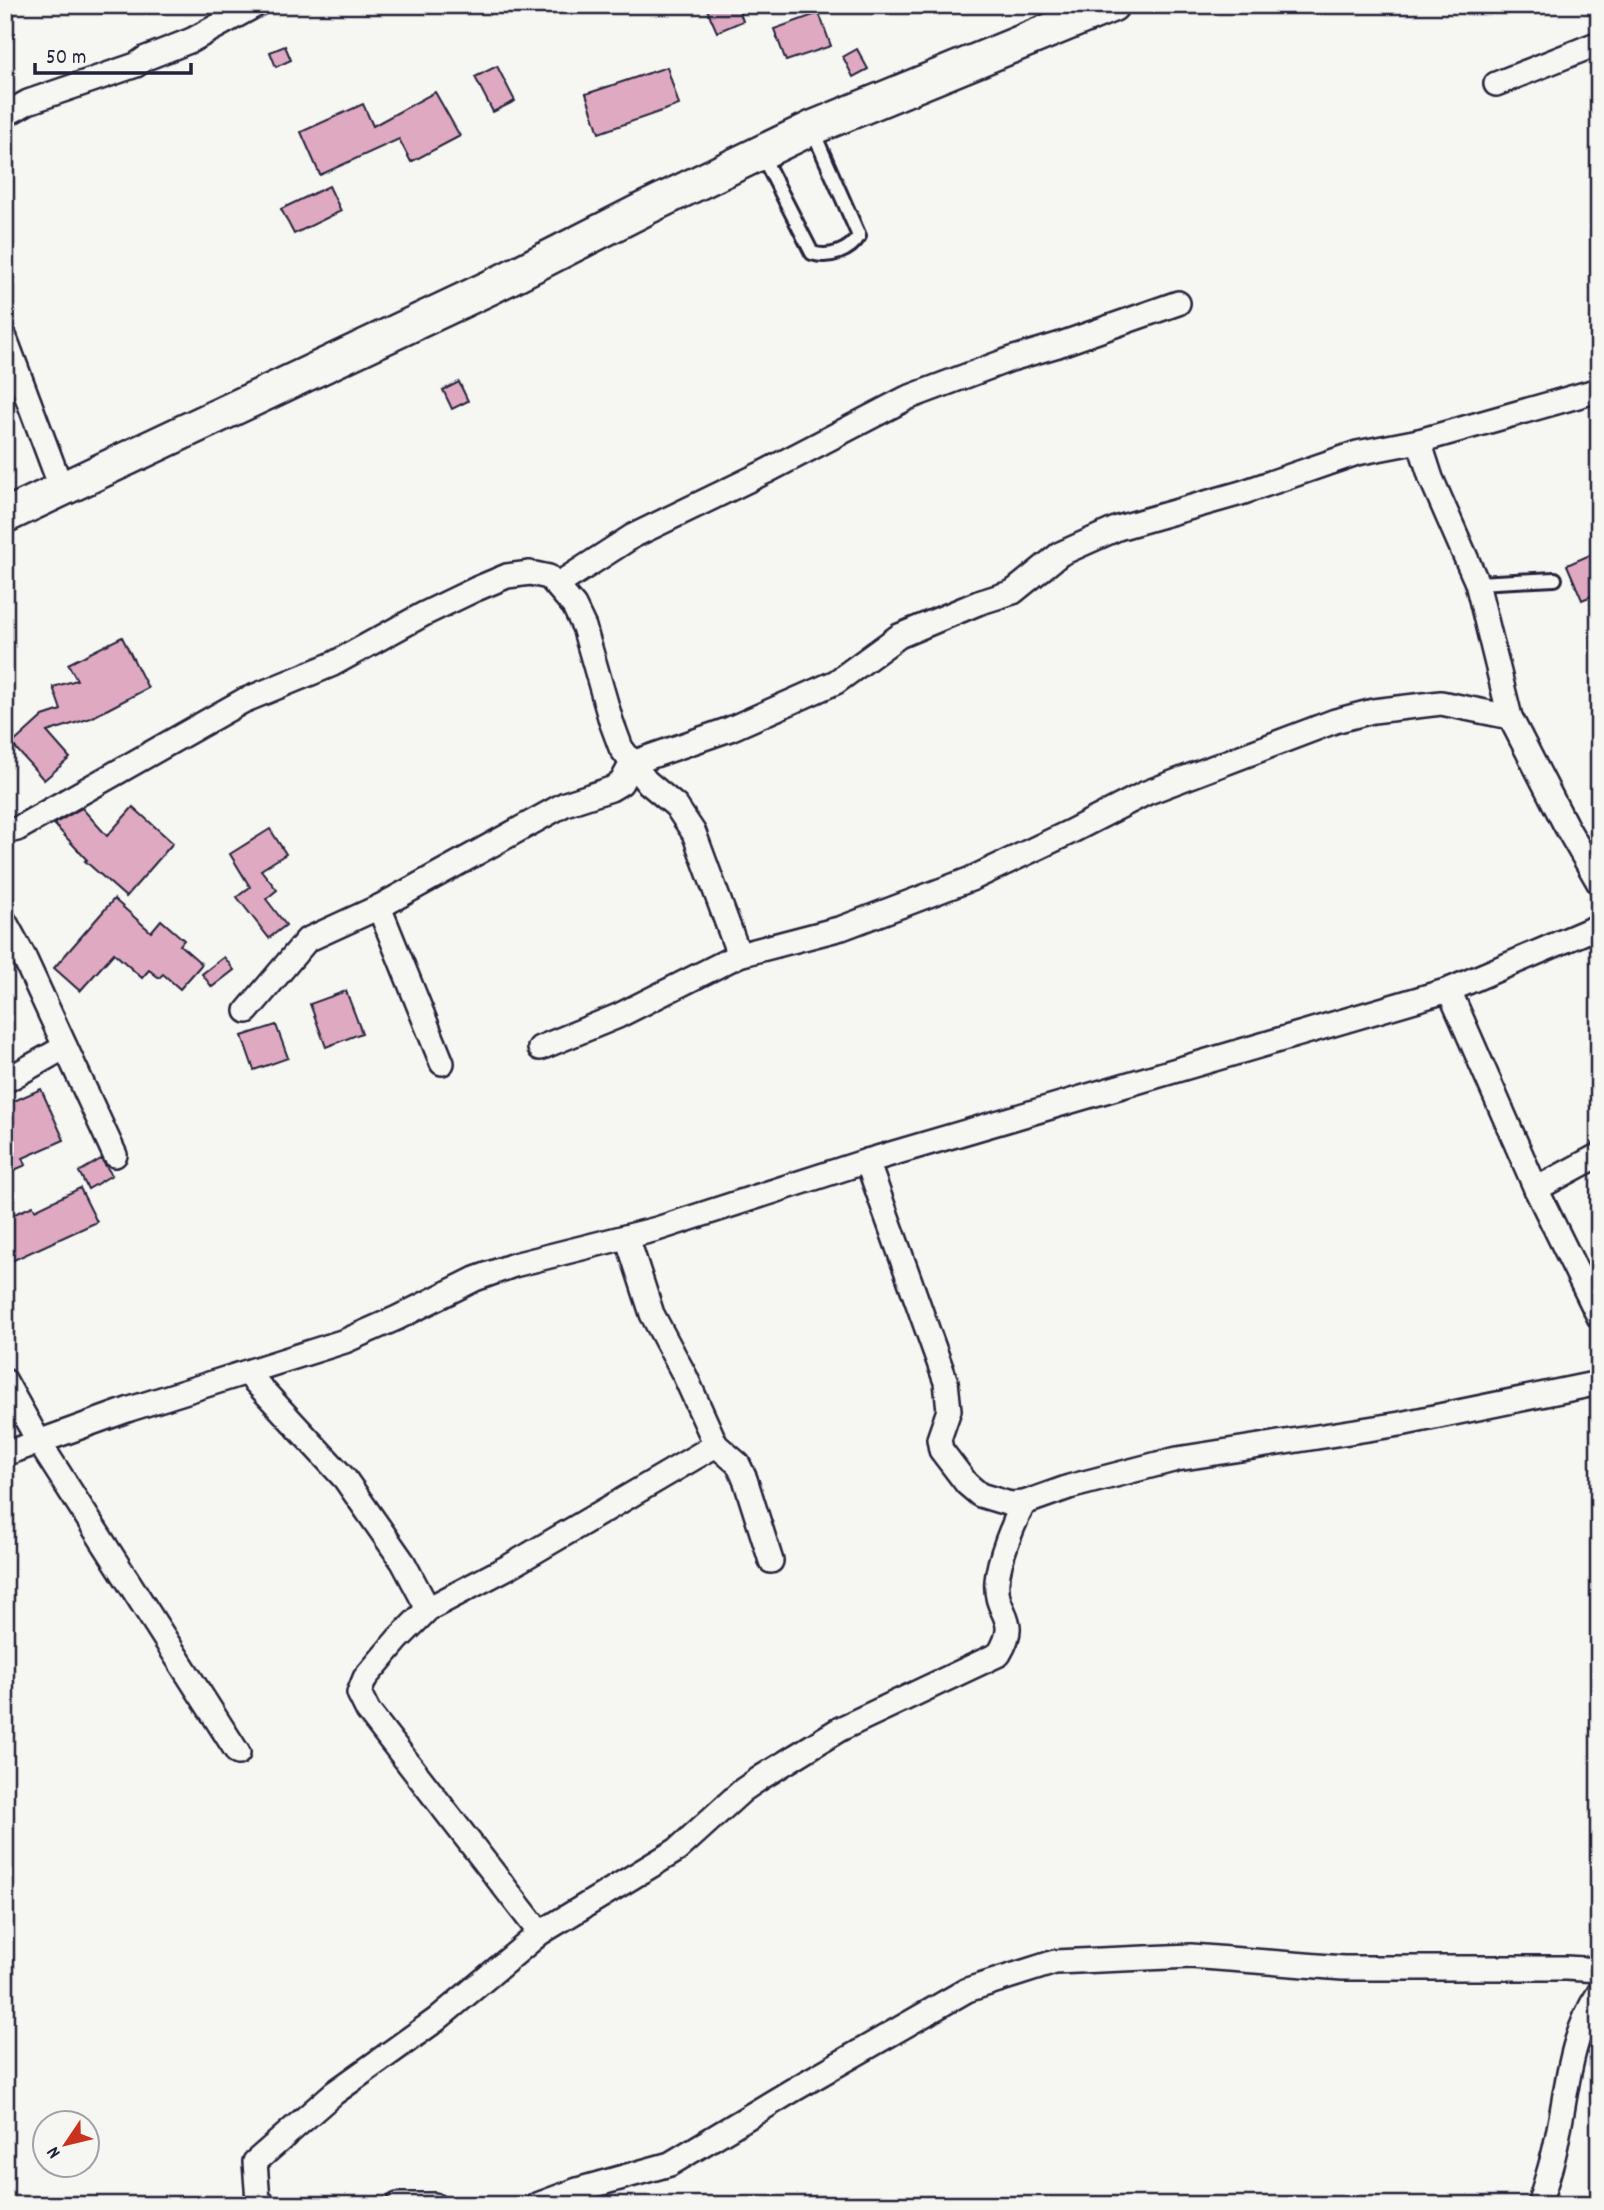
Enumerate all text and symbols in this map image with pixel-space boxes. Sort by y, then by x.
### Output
scale bar [35,32,191,76]
text: 50 m [46,44,86,74]
north arrow [32,2108,102,2178]
text: N [41,2140,69,2163]

